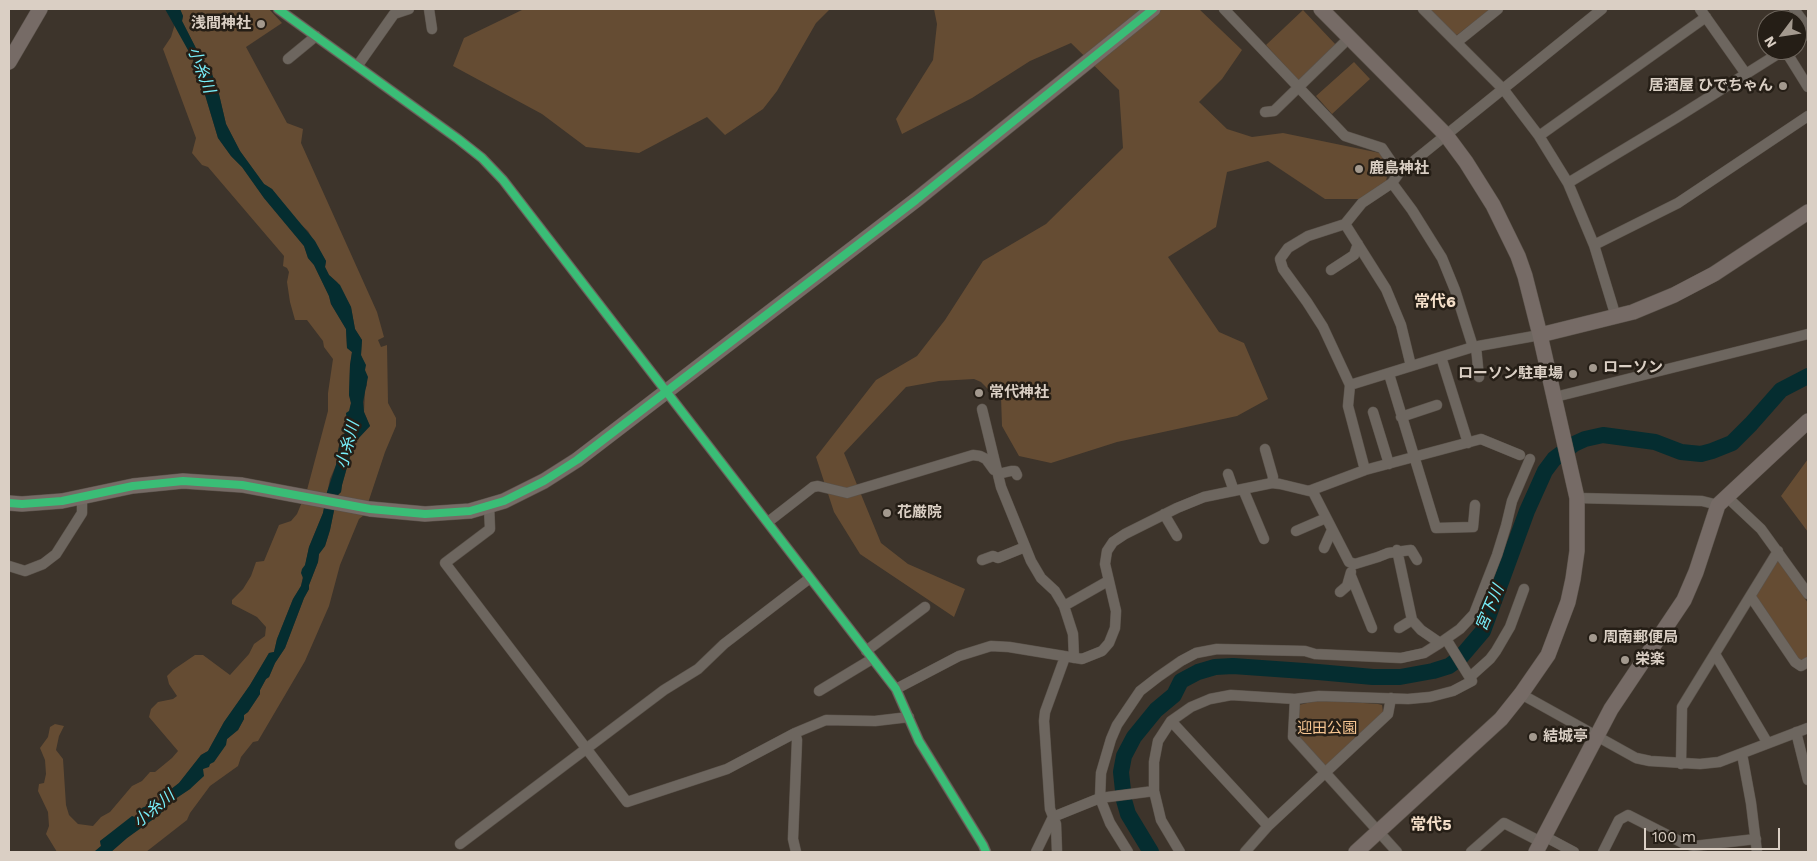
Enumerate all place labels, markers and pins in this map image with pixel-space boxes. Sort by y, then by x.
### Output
place label: 浅間神社 [191,15,251,33]
marker: 浅間神社 [255,18,267,30]
place label: 居酒屋 ひでちゃん [1649,77,1773,95]
marker: 居酒屋 ひでちゃん [1777,80,1789,92]
place label: 鹿島神社 [1369,160,1429,178]
marker: 鹿島神社 [1353,163,1365,175]
place label: ローソン [1603,359,1663,377]
marker: ローソン [1587,362,1599,374]
place label: ローソン駐車場 [1458,365,1563,383]
marker: ローソン駐車場 [1567,368,1579,380]
place label: 常代神社 [989,384,1049,402]
marker: 常代神社 [973,387,985,399]
place label: 花厳院 [897,504,942,522]
marker: 花厳院 [881,507,893,519]
place label: 周南郵便局 [1603,629,1678,647]
marker: 周南郵便局 [1587,632,1599,644]
place label: 栄楽 [1635,651,1665,669]
marker: 栄楽 [1619,654,1631,666]
place label: 結城亭 [1543,728,1588,746]
marker: 結城亭 [1527,731,1539,743]

